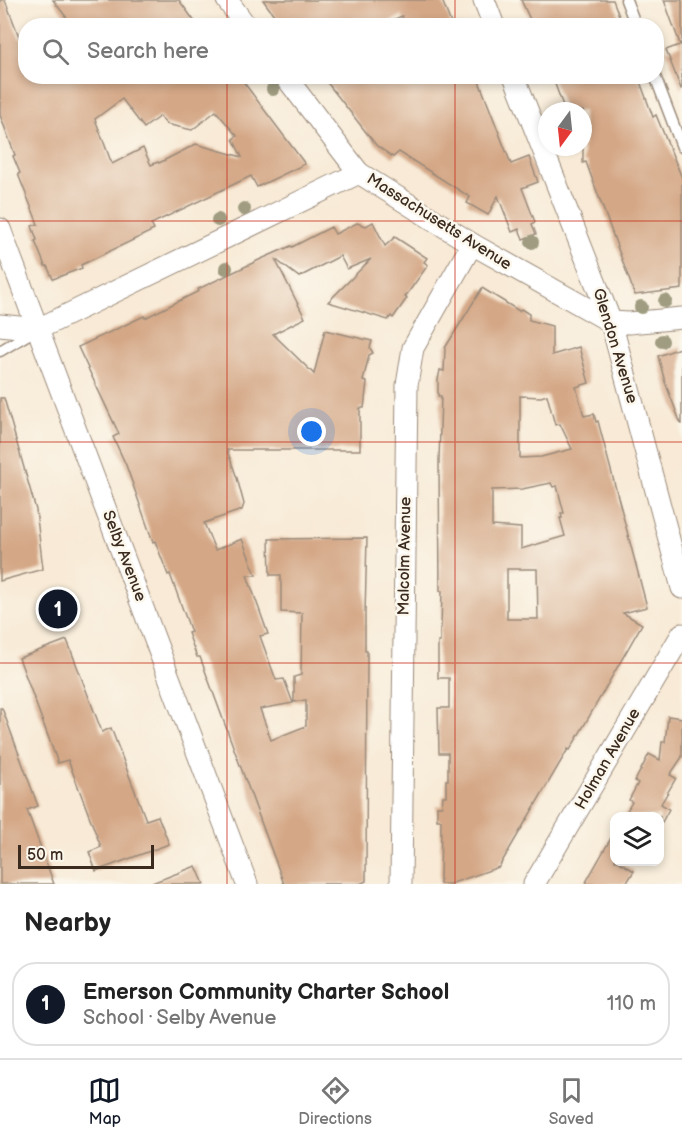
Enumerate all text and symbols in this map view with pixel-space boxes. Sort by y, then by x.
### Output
search box [18,18,664,84]
icon: search [39,35,72,68]
text: Search here [87,38,209,65]
north arrow [538,102,592,156]
street label: Massachusetts Avenue [363,170,515,275]
street label: Glendon Avenue [588,286,642,406]
your location [297,417,326,446]
street label: Malcolm Avenue [394,496,416,616]
street label: Selby Avenue [98,508,150,605]
pin: 1 [38,586,78,632]
street label: Holman Avenue [571,705,645,813]
map controls [610,812,664,866]
button: layers [610,812,664,866]
scale bar [18,842,154,870]
text: 50 m [27,846,63,865]
text: Nearby [24,908,111,939]
text: Emerson Community Charter School [83,979,449,1006]
text: 1 [41,992,50,1016]
text: 110 m [607,992,656,1016]
text: School · Selby Avenue [83,1006,276,1030]
tab: Map [88,1074,121,1129]
tab: Directions [298,1074,372,1129]
tab: Saved [549,1074,594,1129]

